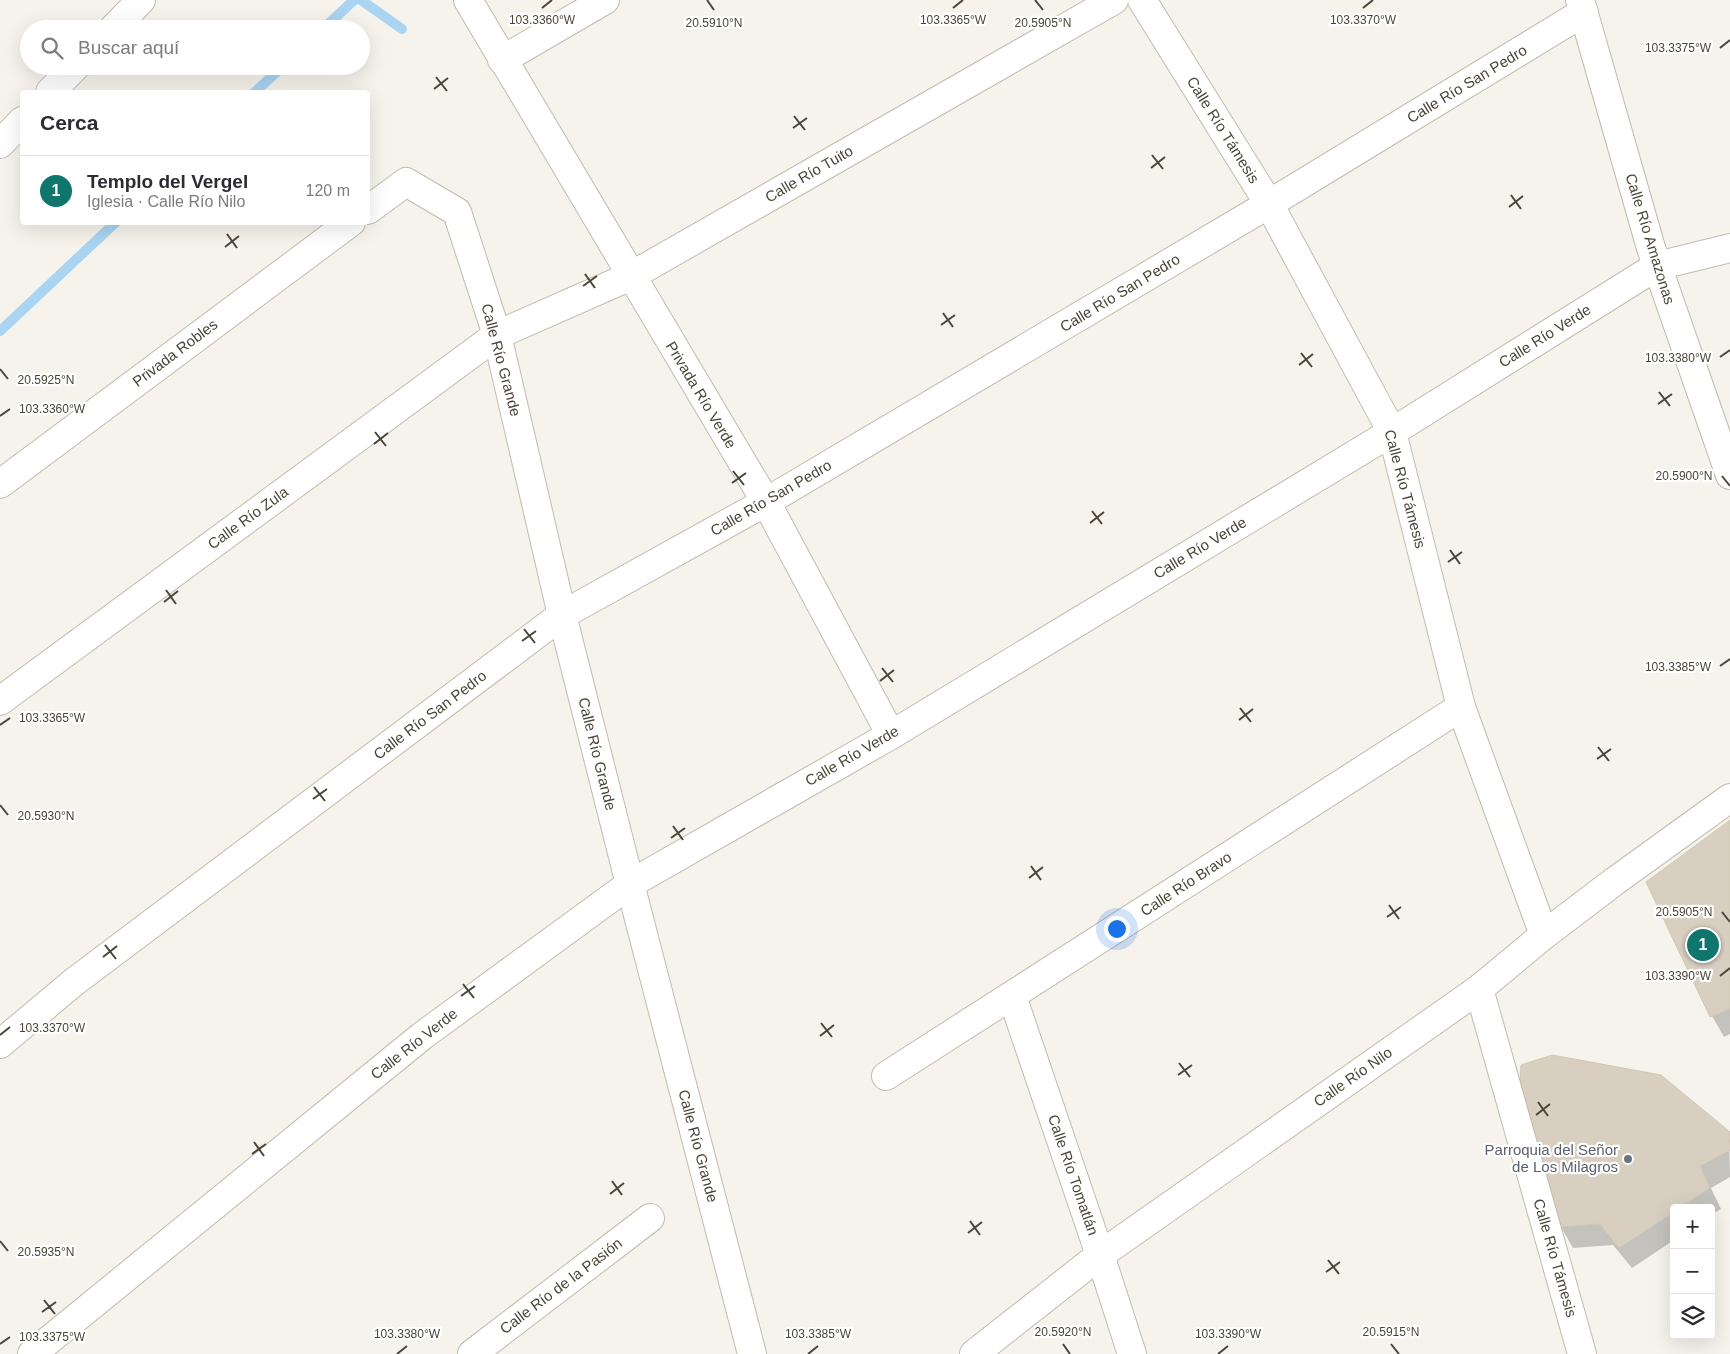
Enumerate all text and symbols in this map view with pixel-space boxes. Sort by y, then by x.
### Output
text: 103.3360°W [509,13,576,27]
text: 103.3365°W [920,13,987,27]
text: 103.3370°W [1330,13,1397,27]
text: 20.5910°N [686,16,742,30]
text: 20.5905°N [1015,16,1071,30]
search box [20,20,370,75]
icon: search [38,34,66,62]
text: Buscar aquí [78,37,179,58]
street label: Calle Río San Pedro [1404,41,1530,126]
text: 103.3375°W [1645,41,1712,55]
street label: Calle Río Támesis [1184,73,1263,186]
text: Cerca [40,111,98,134]
street label: Calle Río Tuito [762,142,856,206]
text: Templo del Vergel [87,171,248,192]
street label: Calle Río Amazonas [1622,171,1678,306]
text: 1 [52,182,60,199]
text: 120 m [306,182,350,199]
text: Iglesia · Calle Río Nilo [87,193,245,210]
street label: Calle Río San Pedro [1057,250,1183,335]
street label: Calle Río Verde [1496,301,1594,371]
street label: Calle Río Grande [478,302,525,418]
street label: Privada Robles [129,315,220,390]
street label: Privada Río Verde [663,338,740,451]
text: 103.3380°W [1645,351,1712,365]
text: 20.5925°N [18,373,74,387]
text: 103.3360°W [19,402,86,416]
street label: Calle Río Támesis [1381,428,1430,550]
street label: Calle Río San Pedro [707,456,834,539]
text: 20.5900°N [1656,469,1712,483]
street label: Calle Río Zula [204,482,292,552]
street label: Calle Río Verde [1150,513,1249,582]
text: 103.3385°W [1645,660,1712,674]
street label: Calle Río San Pedro [370,667,489,763]
street label: Calle Río Grande [575,696,620,812]
text: 103.3365°W [19,711,86,725]
street label: Calle Río Verde [802,722,901,789]
text: 20.5930°N [18,809,74,823]
street label: Calle Río Bravo [1137,848,1234,919]
text: 20.5905°N [1656,905,1712,919]
your location [1104,916,1130,942]
pin: 1 [1687,926,1719,964]
text: 103.3390°W [1645,969,1712,983]
street label: Calle Río Verde [367,1005,460,1083]
text: 103.3370°W [19,1021,86,1035]
street label: Calle Río Nilo [1310,1043,1395,1110]
street label: Calle Río Grande [675,1088,722,1204]
street label: Calle Río Tomatlán [1045,1112,1102,1237]
place label: Parroquia del Señor de Los Milagros [1485,1141,1618,1175]
marker: Parroquia del Señor de Los Milagros [1622,1153,1634,1165]
street label: Calle Río Támesis [1530,1197,1581,1319]
map controls [1670,1204,1715,1339]
button: + [1670,1204,1715,1249]
street label: Calle Río de la Pasión [496,1234,625,1337]
text: 20.5935°N [18,1245,74,1259]
button: − [1670,1249,1715,1294]
button: layers [1670,1294,1715,1339]
text: 20.5920°N [1035,1325,1091,1339]
text: 20.5915°N [1363,1325,1419,1339]
text: 103.3380°W [374,1327,441,1341]
text: 103.3385°W [785,1327,852,1341]
text: 103.3390°W [1195,1327,1262,1341]
text: 103.3375°W [19,1330,86,1344]

